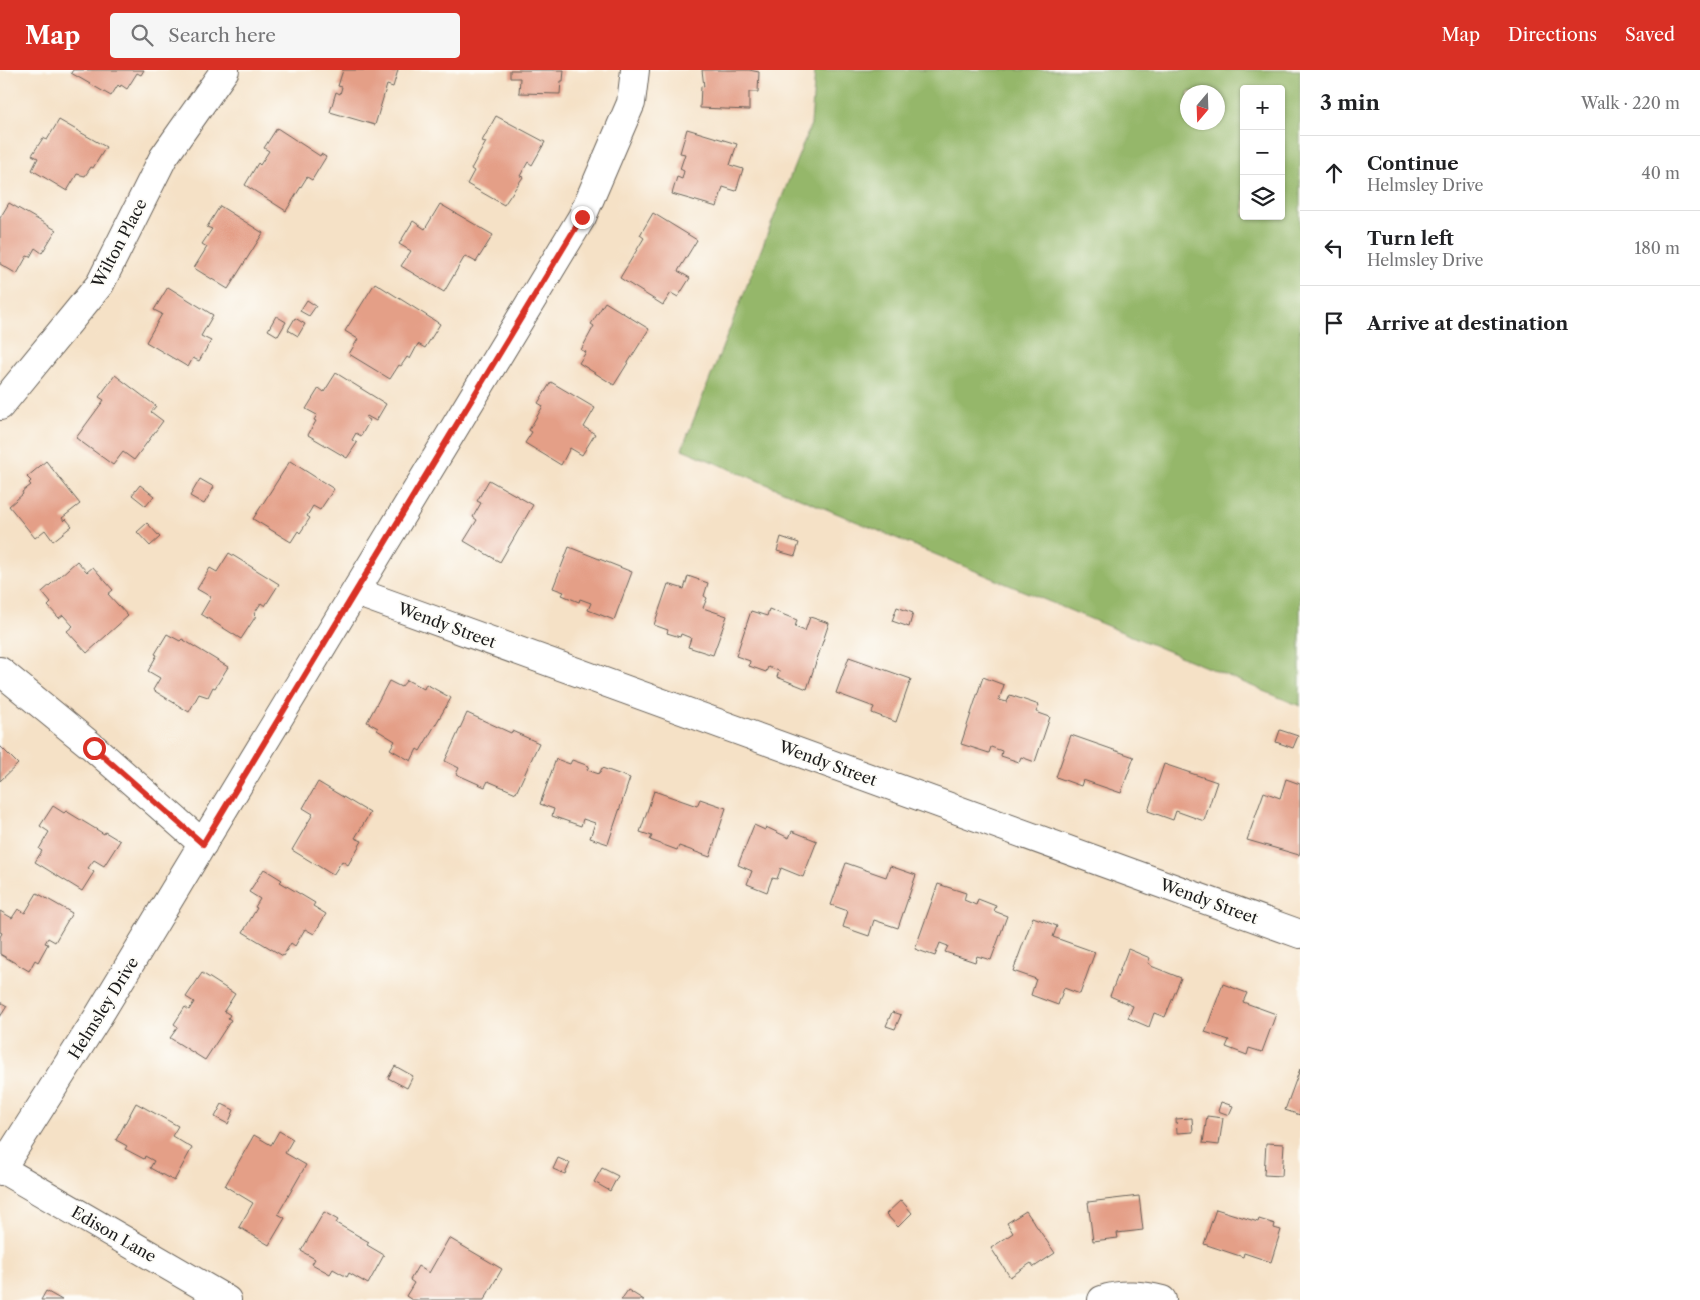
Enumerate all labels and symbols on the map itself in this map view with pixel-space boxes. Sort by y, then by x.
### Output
north arrow [1180,85,1225,130]
street label: Wilton Place [87,195,151,292]
route end [571,206,594,229]
street label: Wendy Street [394,598,499,652]
street label: Wendy Street [775,736,880,790]
route start [83,737,106,760]
street label: Wendy Street [1156,874,1261,928]
street label: Helmsley Drive [64,953,142,1063]
street label: Edison Lane [68,1202,160,1266]

